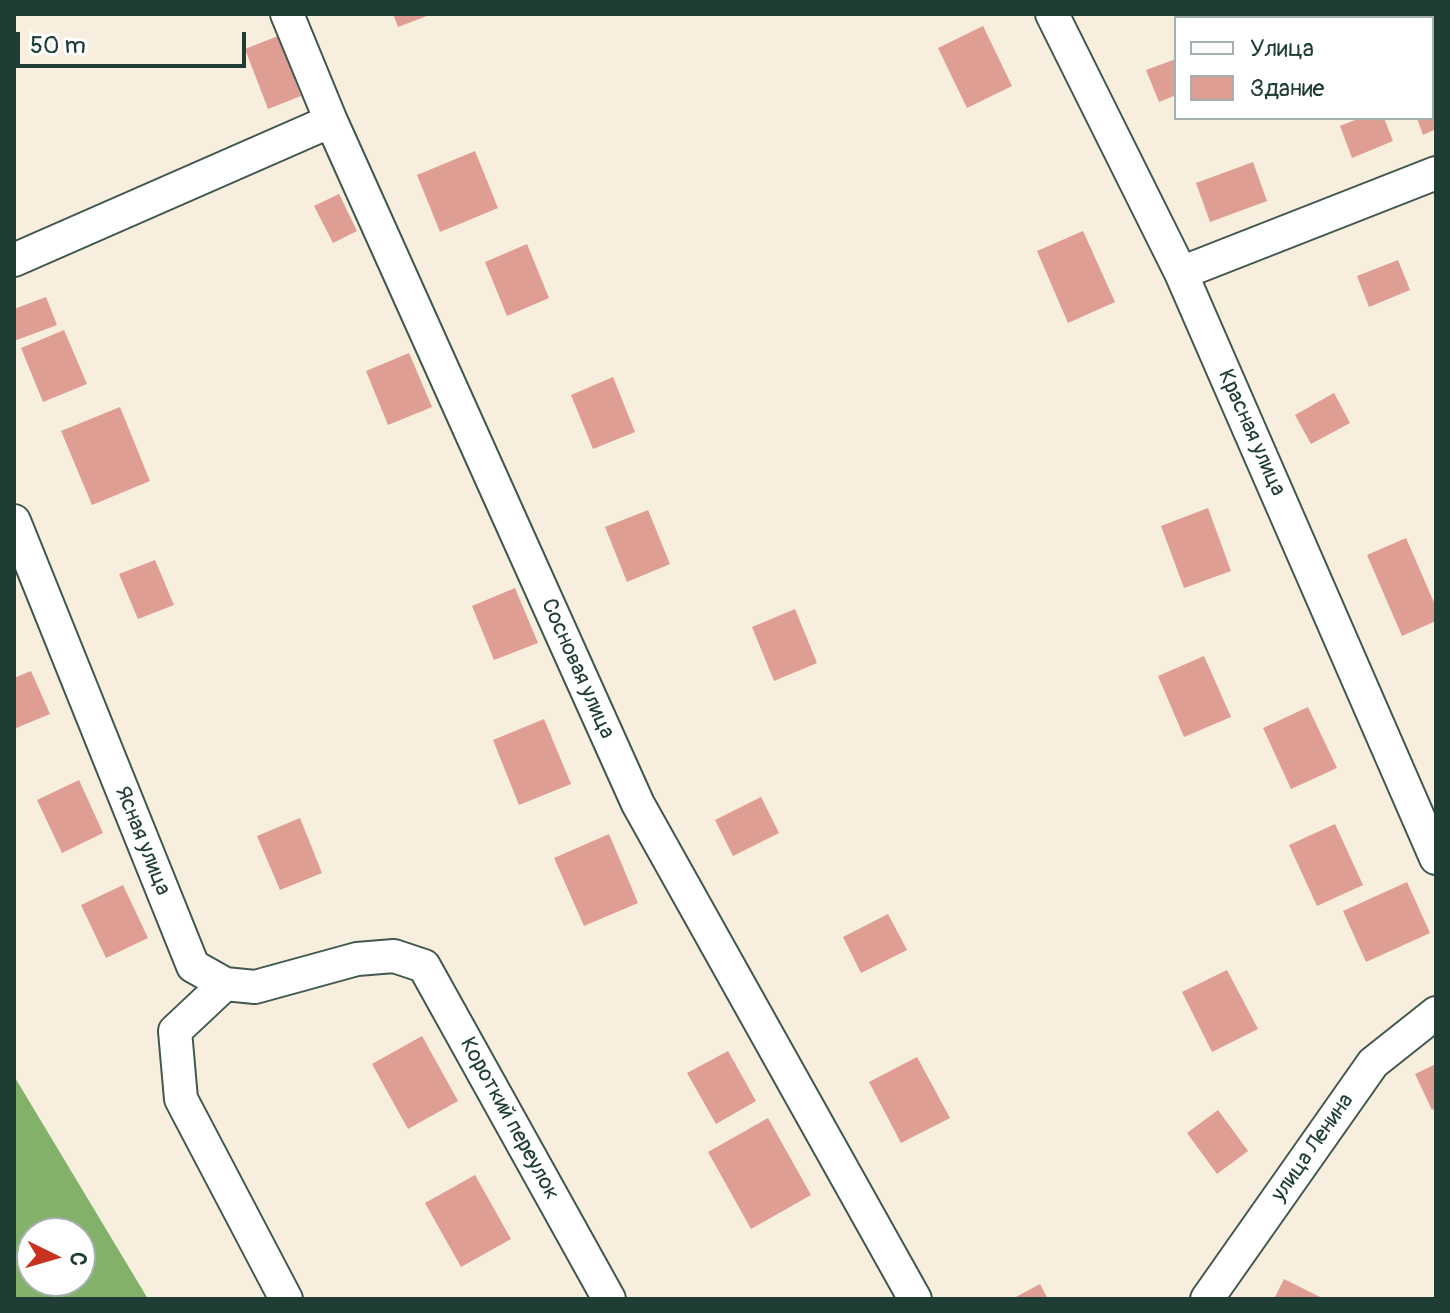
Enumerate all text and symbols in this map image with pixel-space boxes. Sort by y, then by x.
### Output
scale bar [20,16,250,66]
legend [1174,16,1434,120]
text: 50 m [30,31,86,60]
text: Улица [1250,34,1314,63]
text: Здание [1250,74,1324,103]
street label: Красная улица [1211,366,1291,500]
street label: Сосновая улица [534,595,620,743]
street label: Ясная улица [108,783,176,899]
street label: Короткий переулок [453,1033,565,1205]
street label: улица Ленина [1266,1089,1360,1207]
north arrow [16,1217,96,1297]
text: С [63,1251,92,1267]

